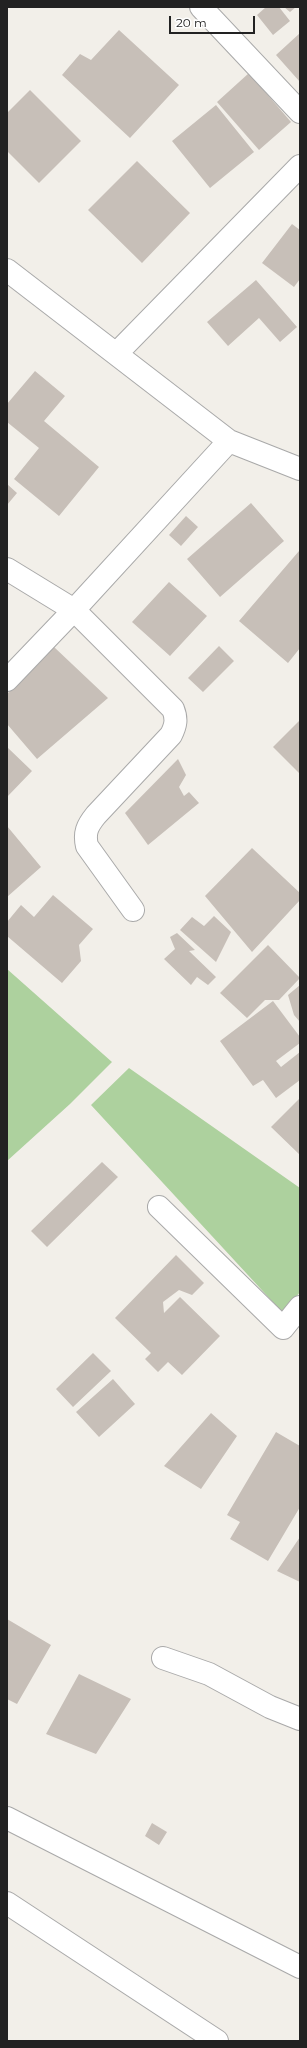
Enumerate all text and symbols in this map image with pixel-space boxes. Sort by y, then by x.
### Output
scale bar [171,8,257,34]
text: 20 m [176,15,207,30]

